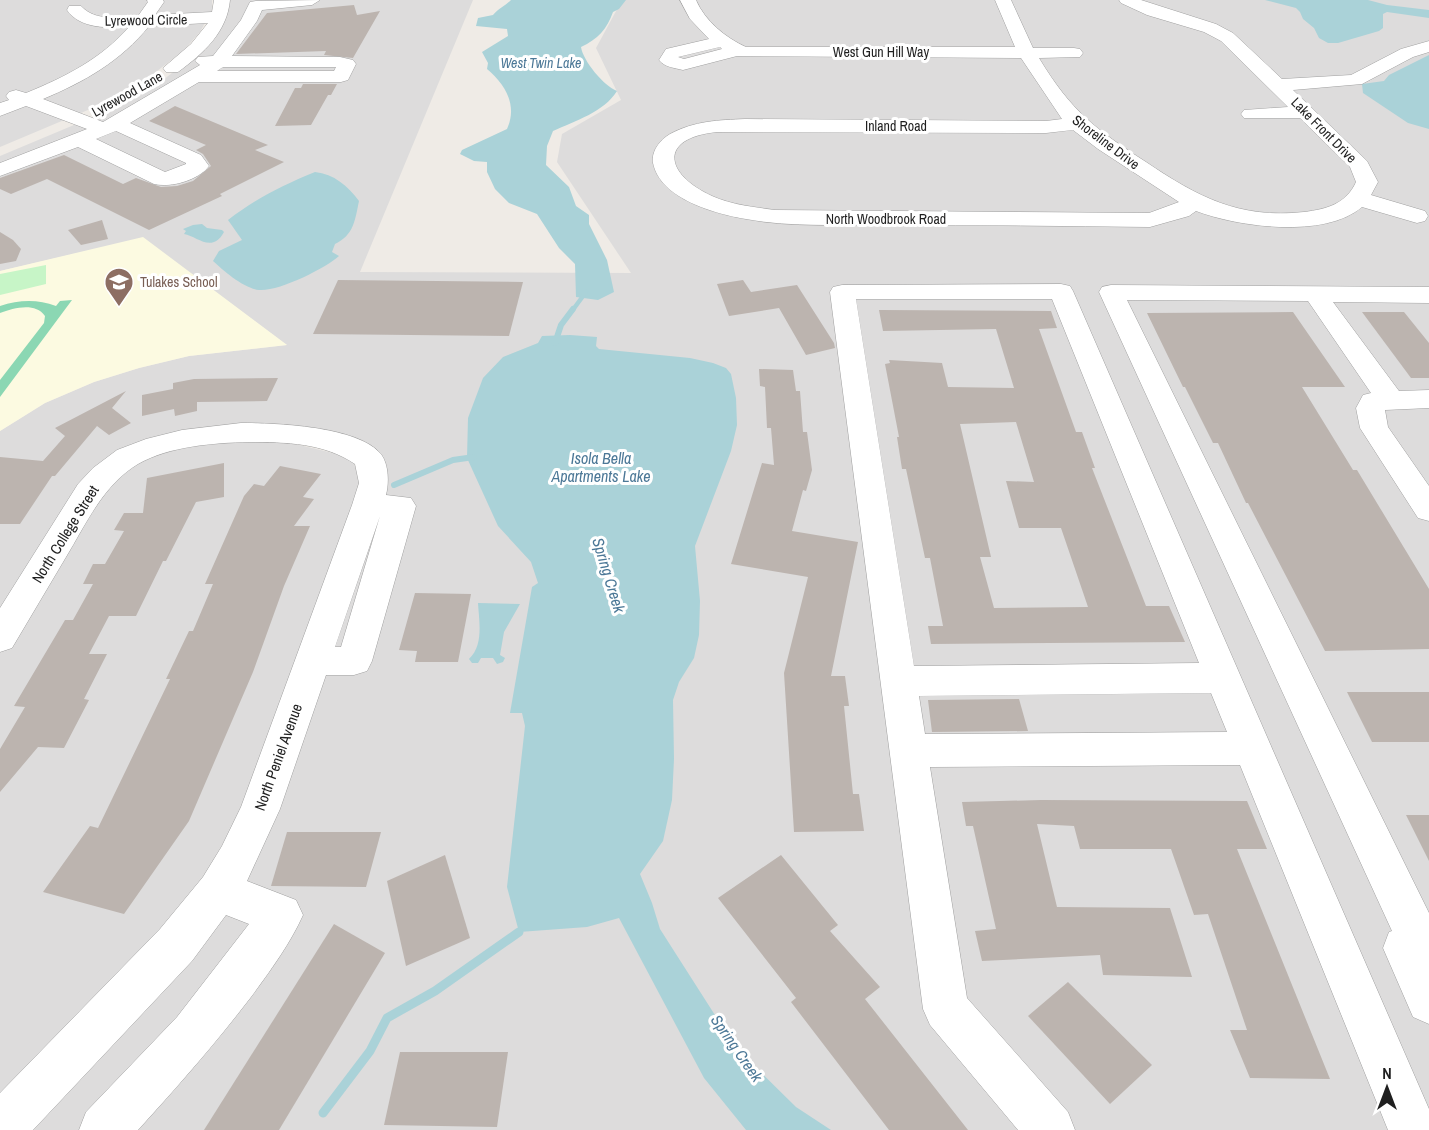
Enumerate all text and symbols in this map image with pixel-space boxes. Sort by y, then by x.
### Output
street label: Lyrewood Circle [105,10,187,30]
street label: West Gun Hill Way [833,43,929,61]
water label: West Twin Lake [500,54,582,72]
street label: Lyrewood Lane [88,67,166,121]
street label: Lake Front Drive [1287,93,1361,167]
street label: Shoreline Drive [1069,111,1143,173]
street label: Inland Road [865,117,927,135]
street label: North Woodbrook Road [826,210,946,228]
school or university icon: Tulakes School [103,266,135,308]
place label: Tulakes School [140,273,218,291]
water label: Isola Bella Apartments Lake [550,447,651,487]
street label: North College Street [27,481,104,587]
water label: Spring Creek [587,535,631,616]
street label: North Peniel Avenue [249,700,307,814]
water label: Spring Creek [706,1010,768,1086]
north arrow [1357,1058,1417,1118]
text: N [1382,1062,1392,1084]

